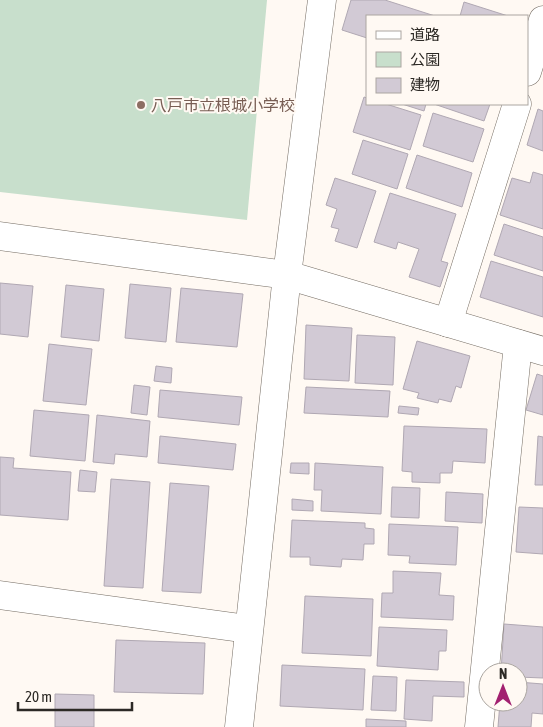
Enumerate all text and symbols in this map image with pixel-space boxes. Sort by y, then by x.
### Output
legend [366,15,528,105]
text: 道路 [410,26,440,43]
text: 公園 [410,51,440,68]
text: 建物 [410,76,440,93]
place label: 八戸市立根城小学校 [151,96,295,114]
marker: 八戸市立根城小学校 [135,99,147,111]
north arrow [478,662,528,712]
text: N [499,666,507,682]
scale bar [18,680,131,712]
text: 20 m [25,688,52,705]

